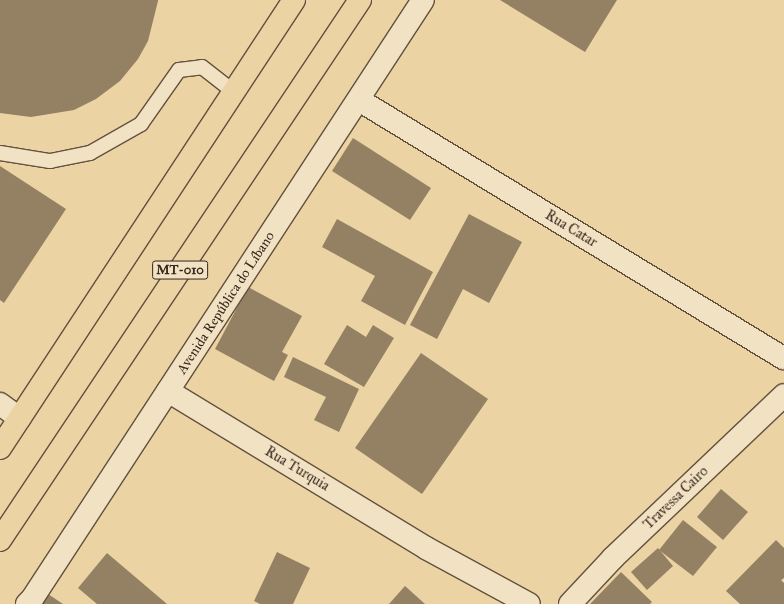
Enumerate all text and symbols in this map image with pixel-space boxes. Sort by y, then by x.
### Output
street label: Rua Catar [542,207,600,251]
street label: Avenida República do Líbano [174,229,278,377]
road number: MT-010 [152,259,208,281]
street label: Rua Turquia [262,443,332,495]
street label: Travessa Cairo [640,463,712,533]

